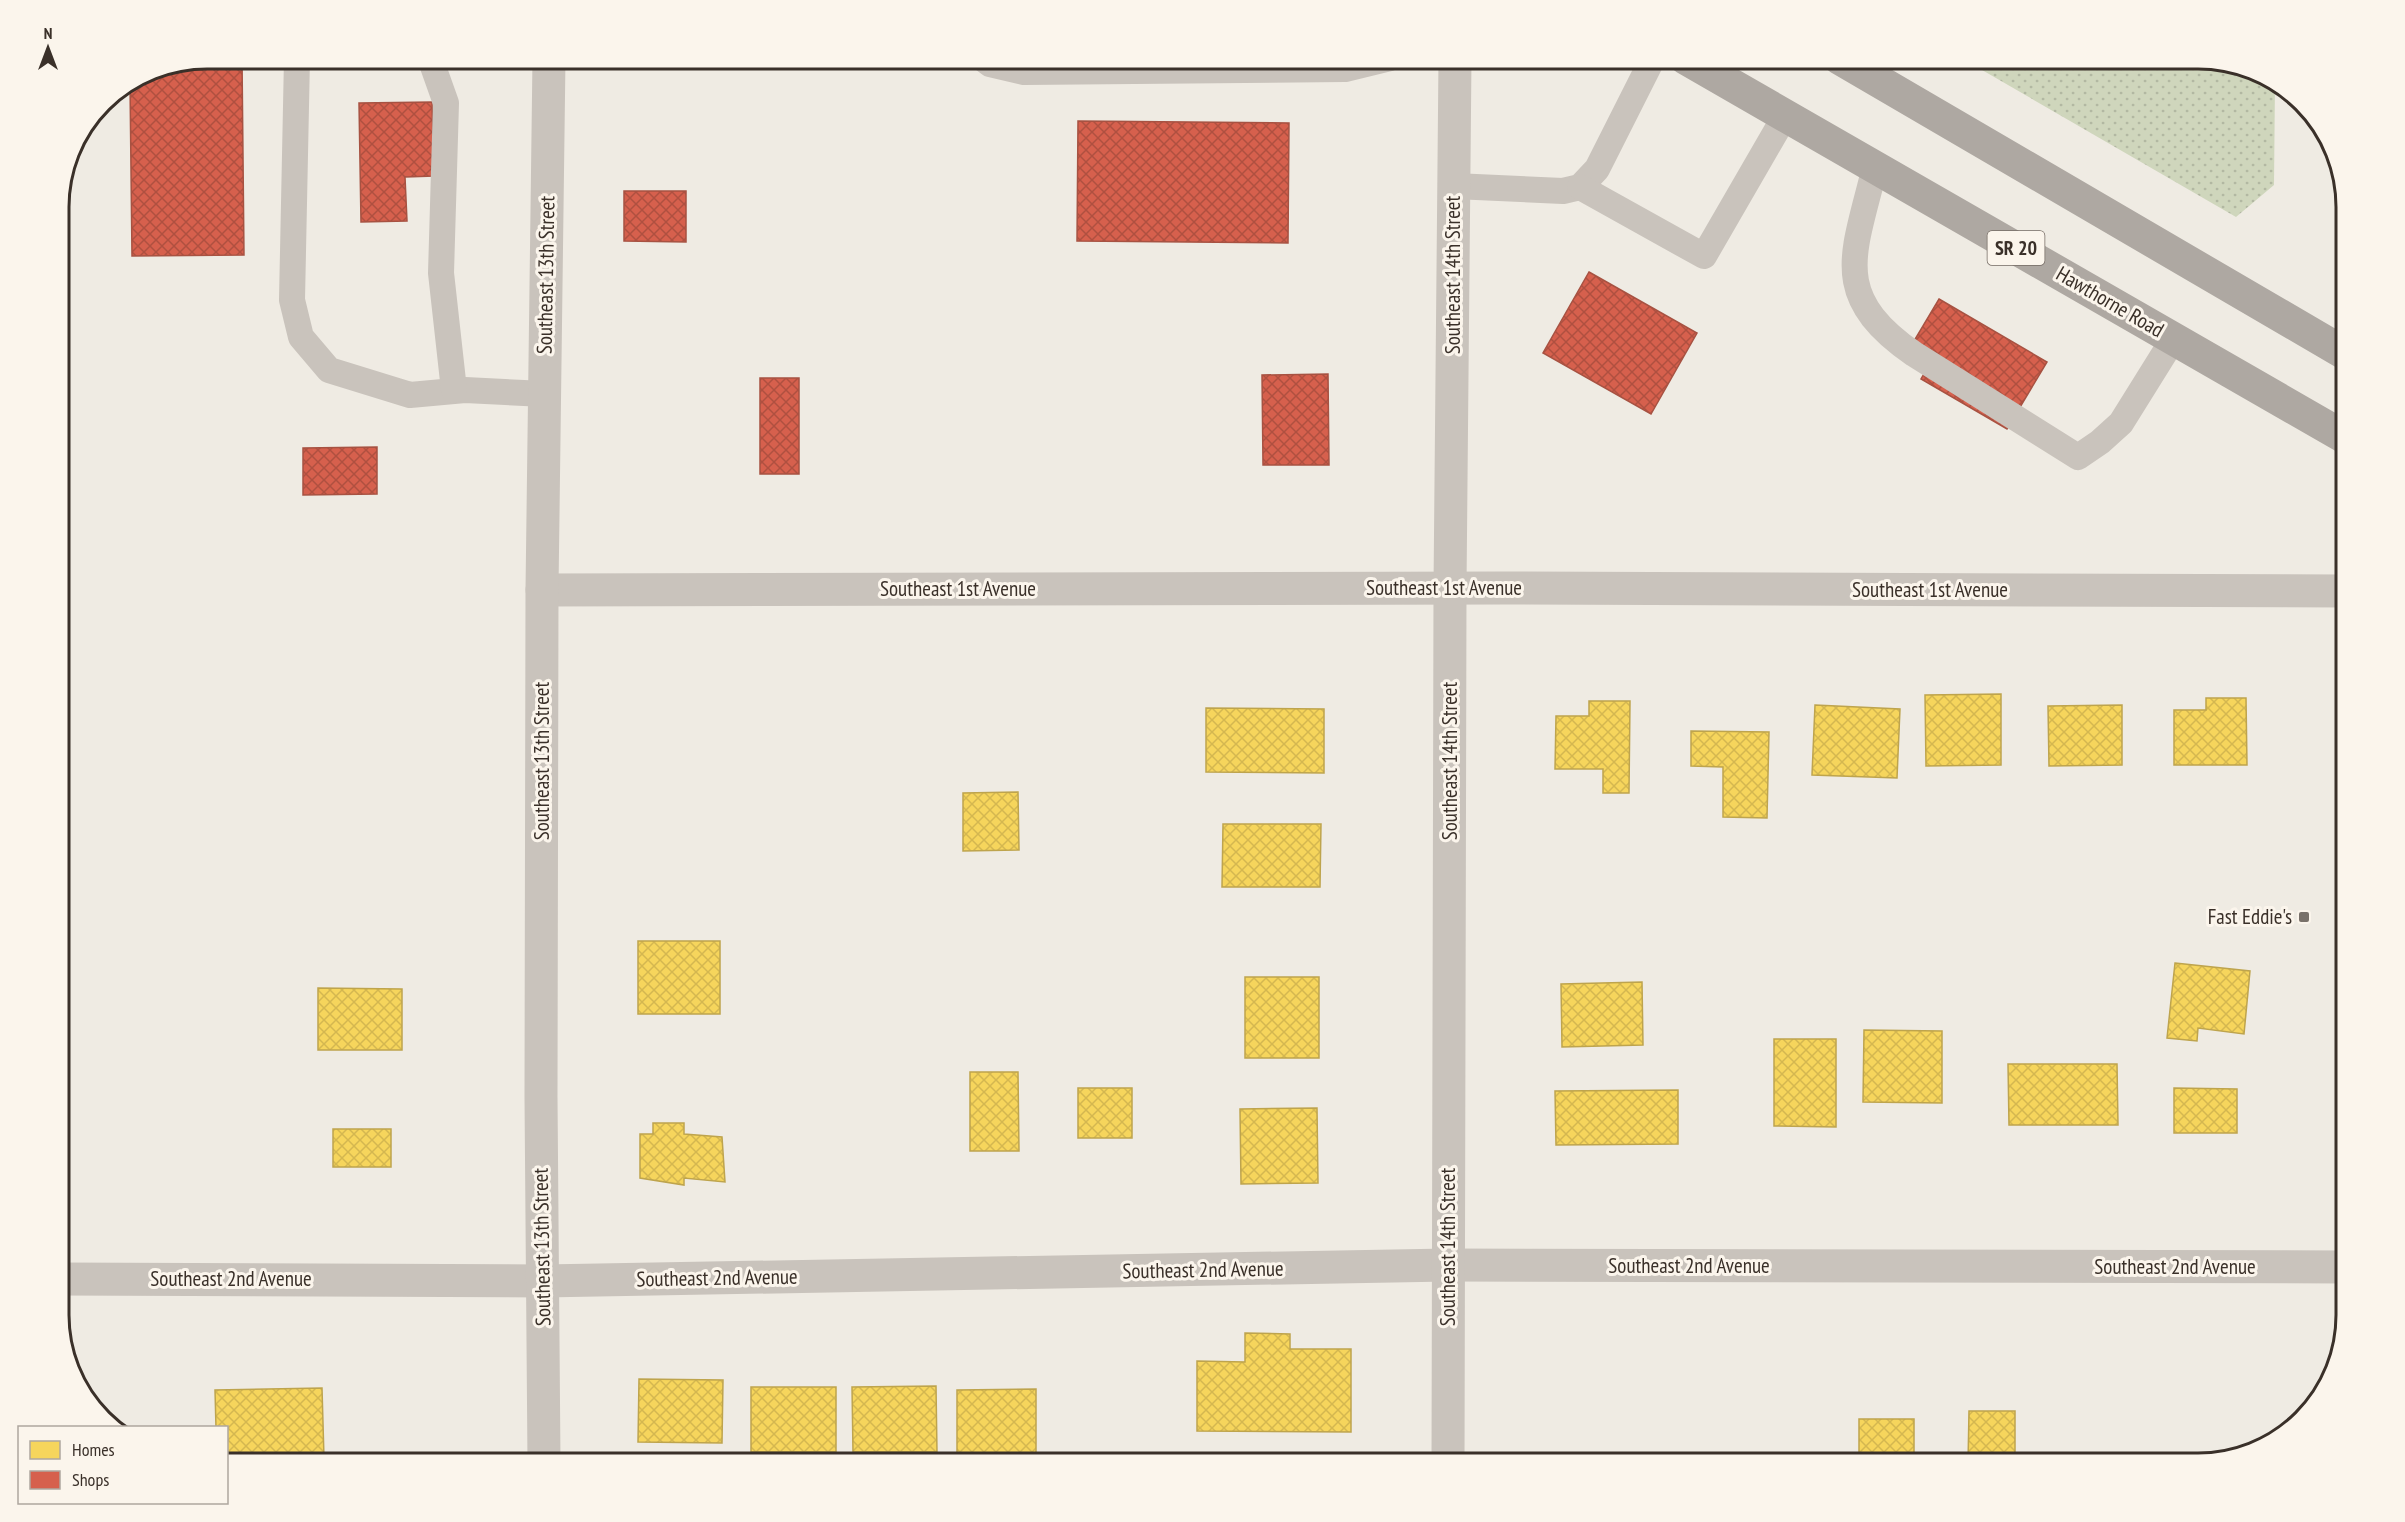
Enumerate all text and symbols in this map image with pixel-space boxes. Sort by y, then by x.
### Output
north arrow [18,18,78,78]
text: N [44,23,52,43]
street label: Southeast 13th Street [531,195,560,354]
street label: Southeast 14th Street [1439,196,1466,354]
road number: SR 20 [1988,231,2044,265]
street label: Hawthorne Road [2052,260,2169,343]
street label: Southeast 1st Avenue [1366,574,1522,601]
street label: Southeast 1st Avenue [880,575,1036,602]
street label: Southeast 1st Avenue [1852,576,2008,603]
street label: Southeast 13th Street [528,682,555,840]
street label: Southeast 14th Street [1436,682,1463,840]
place label: Fast Eddie's [2208,903,2292,930]
marker: Fast Eddie's [2297,910,2311,924]
street label: Southeast 13th Street [527,1167,556,1326]
street label: Southeast 14th Street [1434,1168,1461,1326]
street label: Southeast 2nd Avenue [1608,1252,1770,1279]
street label: Southeast 2nd Avenue [2094,1253,2256,1280]
street label: Southeast 2nd Avenue [1122,1255,1284,1284]
street label: Southeast 2nd Avenue [636,1263,798,1292]
street label: Southeast 2nd Avenue [150,1265,312,1292]
legend [18,1426,228,1504]
text: Homes [72,1438,115,1461]
text: Shops [72,1468,109,1491]

